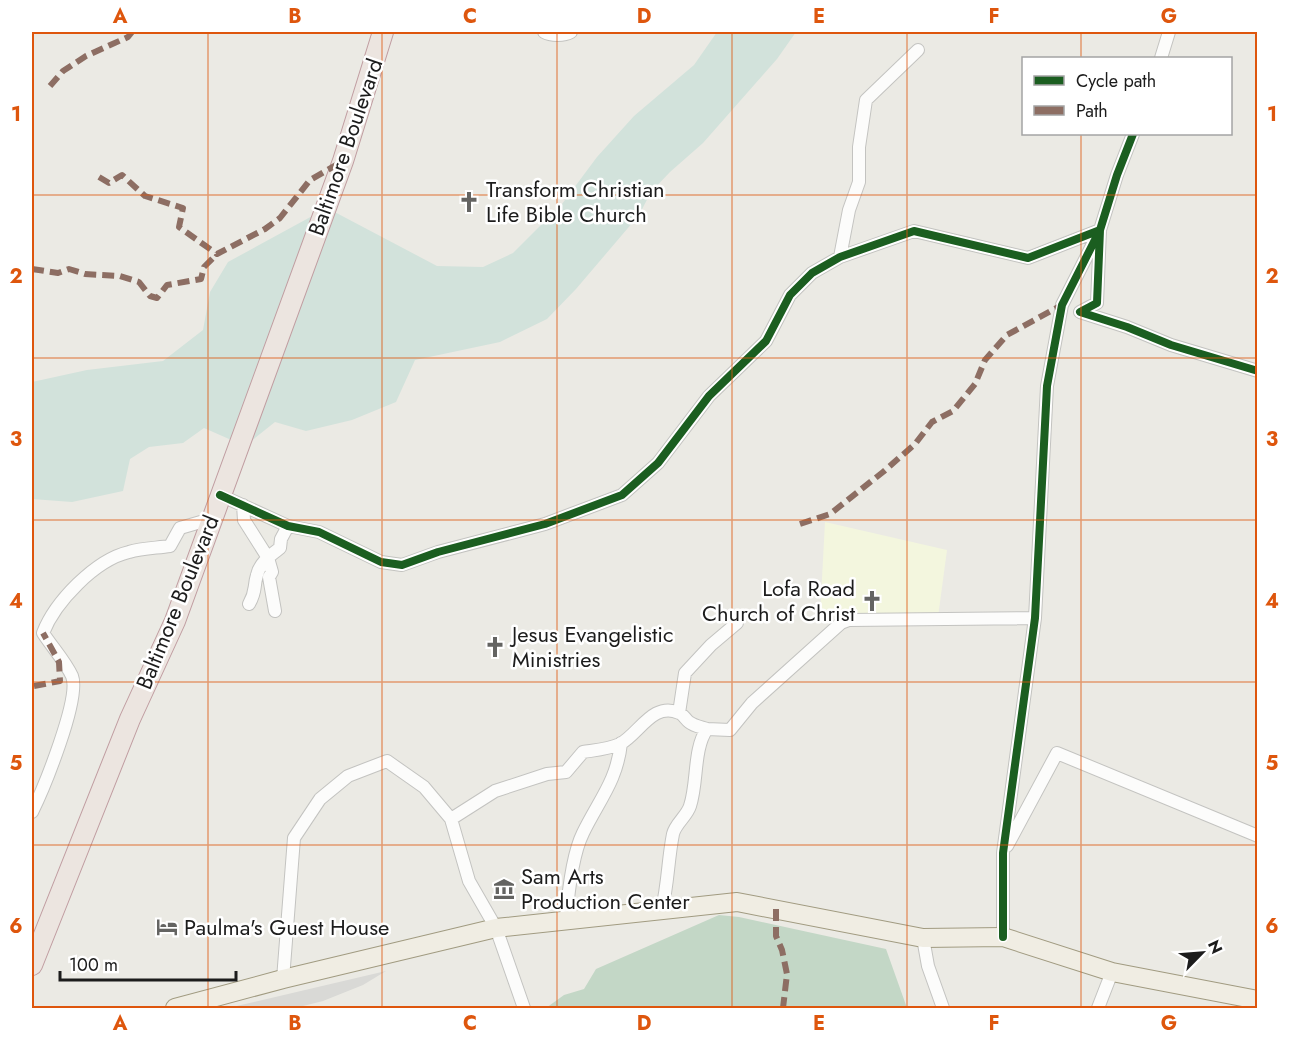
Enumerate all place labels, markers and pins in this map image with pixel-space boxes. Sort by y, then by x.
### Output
place label: Transform Christian Life Bible Church [486,173,665,230]
church icon: Transform Christian Life Bible Church [457,190,481,214]
place label: Lofa Road Church of Christ [702,572,856,629]
church icon: Lofa Road Church of Christ [860,589,884,613]
place label: Jesus Evangelistic Ministries [509,618,673,675]
church icon: Jesus Evangelistic Ministries [483,635,507,659]
place label: Sam Arts Production Center [521,860,690,917]
museum icon: Sam Arts Production Center [492,877,516,901]
place label: Paulma's Guest House [184,911,389,943]
hotel icon: Paulma's Guest House [155,915,179,939]

